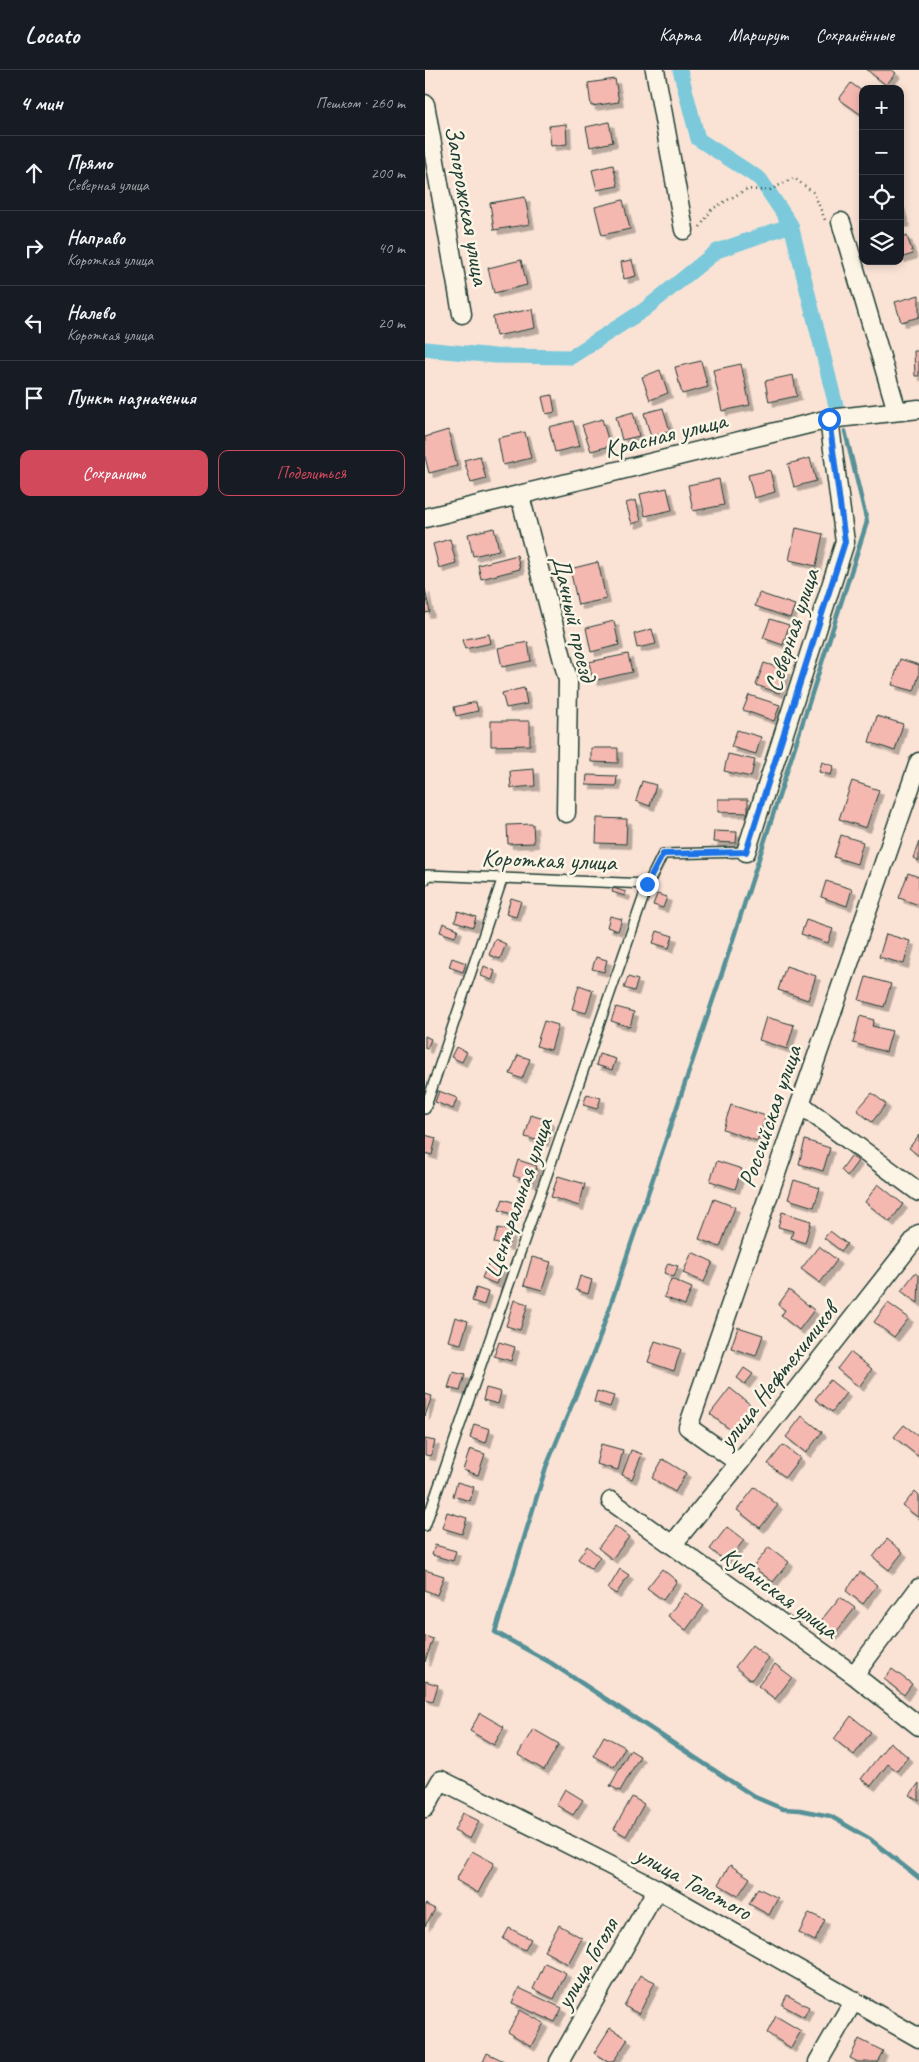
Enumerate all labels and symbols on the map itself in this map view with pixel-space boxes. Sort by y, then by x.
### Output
street label: Запорожская улица [437,123,497,289]
street label: Красная улица [601,404,732,466]
route start [818,408,841,431]
street label: Дачный проезд [544,552,605,687]
street label: Северная улица [757,563,828,696]
street label: Короткая улица [481,842,619,878]
route end [636,873,659,896]
street label: Российская улица [731,1039,810,1192]
street label: Центральная улица [476,1112,561,1283]
street label: улица Нефтехимиков [710,1292,848,1457]
street label: Кубанская улица [714,1539,846,1647]
street label: улица Толстого [628,1837,758,1928]
street label: улица Гоголя [547,1910,627,2017]

